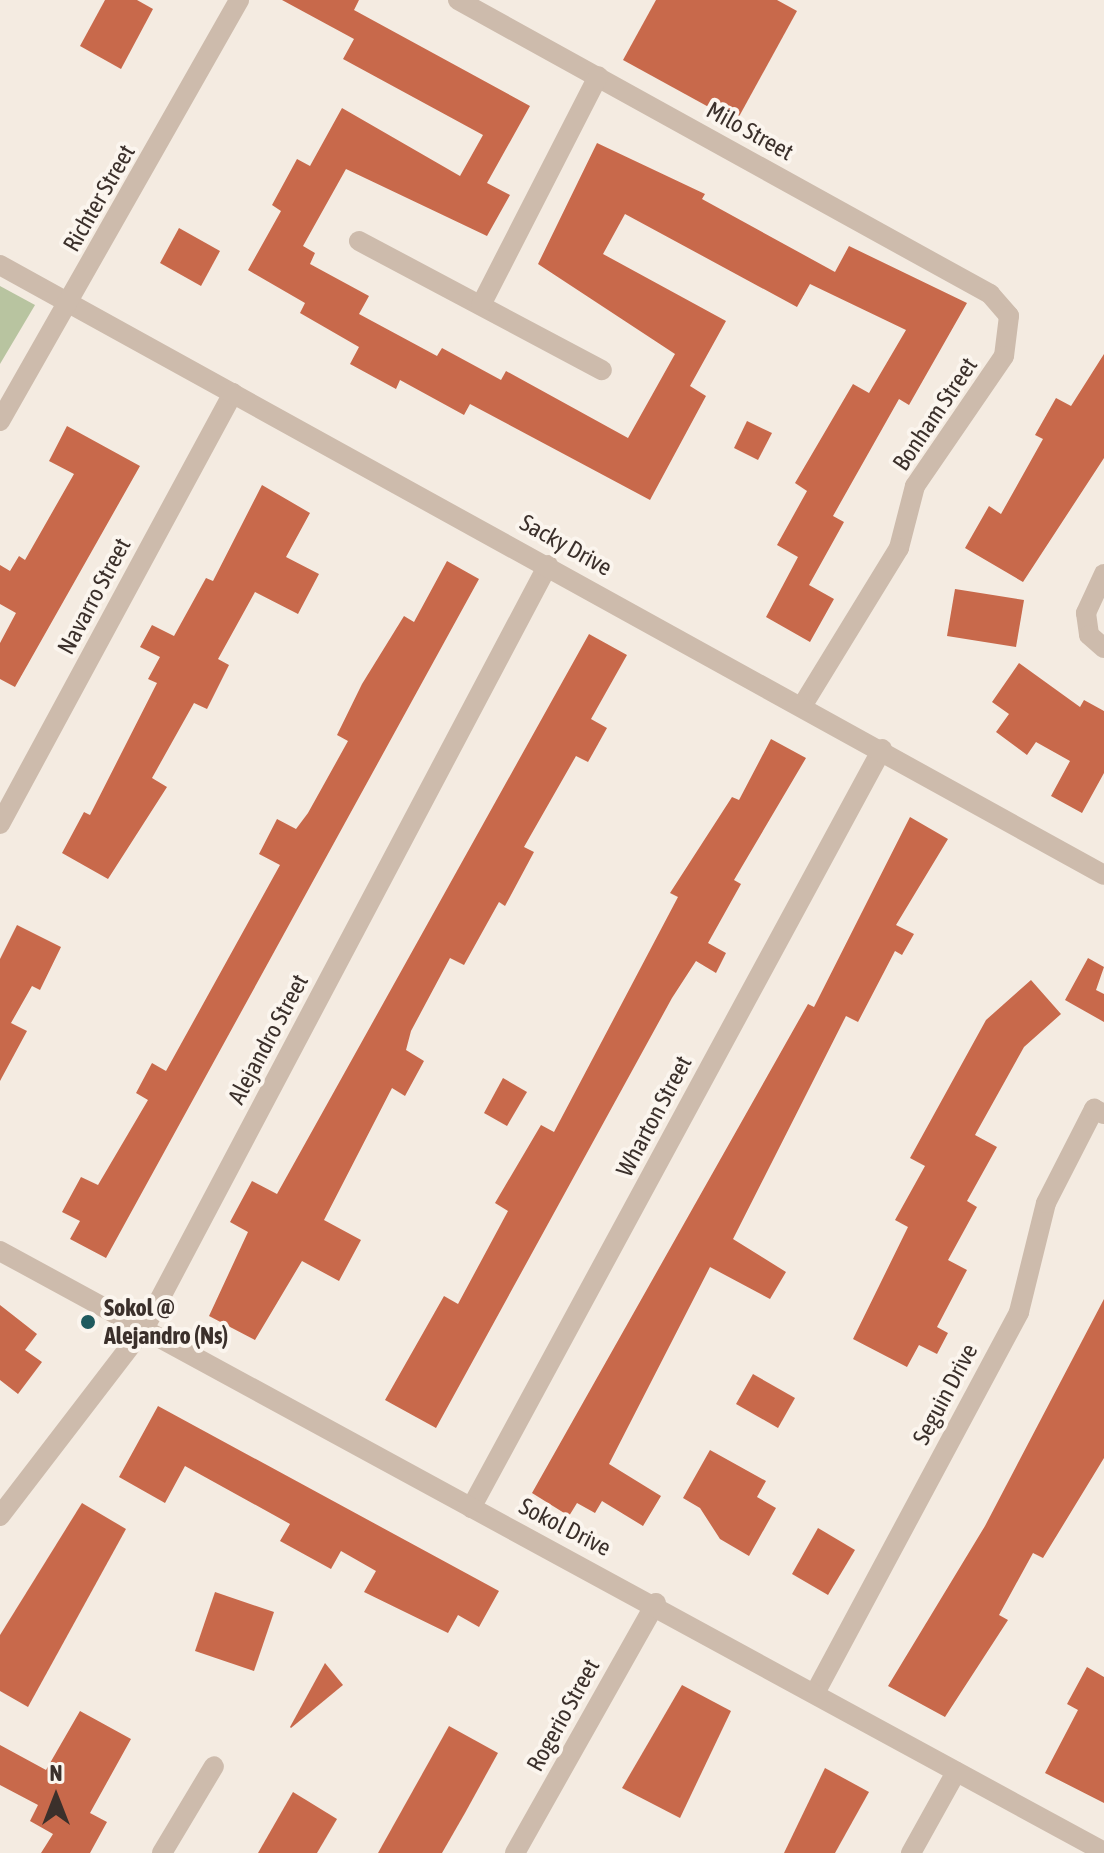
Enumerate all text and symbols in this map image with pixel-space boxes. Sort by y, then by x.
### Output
street label: Milo Street [701,95,799,167]
street label: Richter Street [57,139,141,257]
street label: Bonham Street [887,352,983,476]
street label: Sacky Drive [515,508,617,582]
street label: Navarro Street [51,533,137,659]
street label: Alejandro Street [222,969,314,1109]
street label: Wharton Street [610,1051,698,1181]
place label: Sokol @ Alejandro (Ns) [104,1294,228,1350]
marker: Sokol @ Alejandro (Ns) [79,1313,97,1331]
street label: Seguin Drive [906,1339,984,1449]
street label: Sokol Drive [514,1492,616,1562]
street label: Rogerio Street [520,1654,606,1776]
north arrow [16,1757,96,1837]
text: N [50,1760,62,1786]

